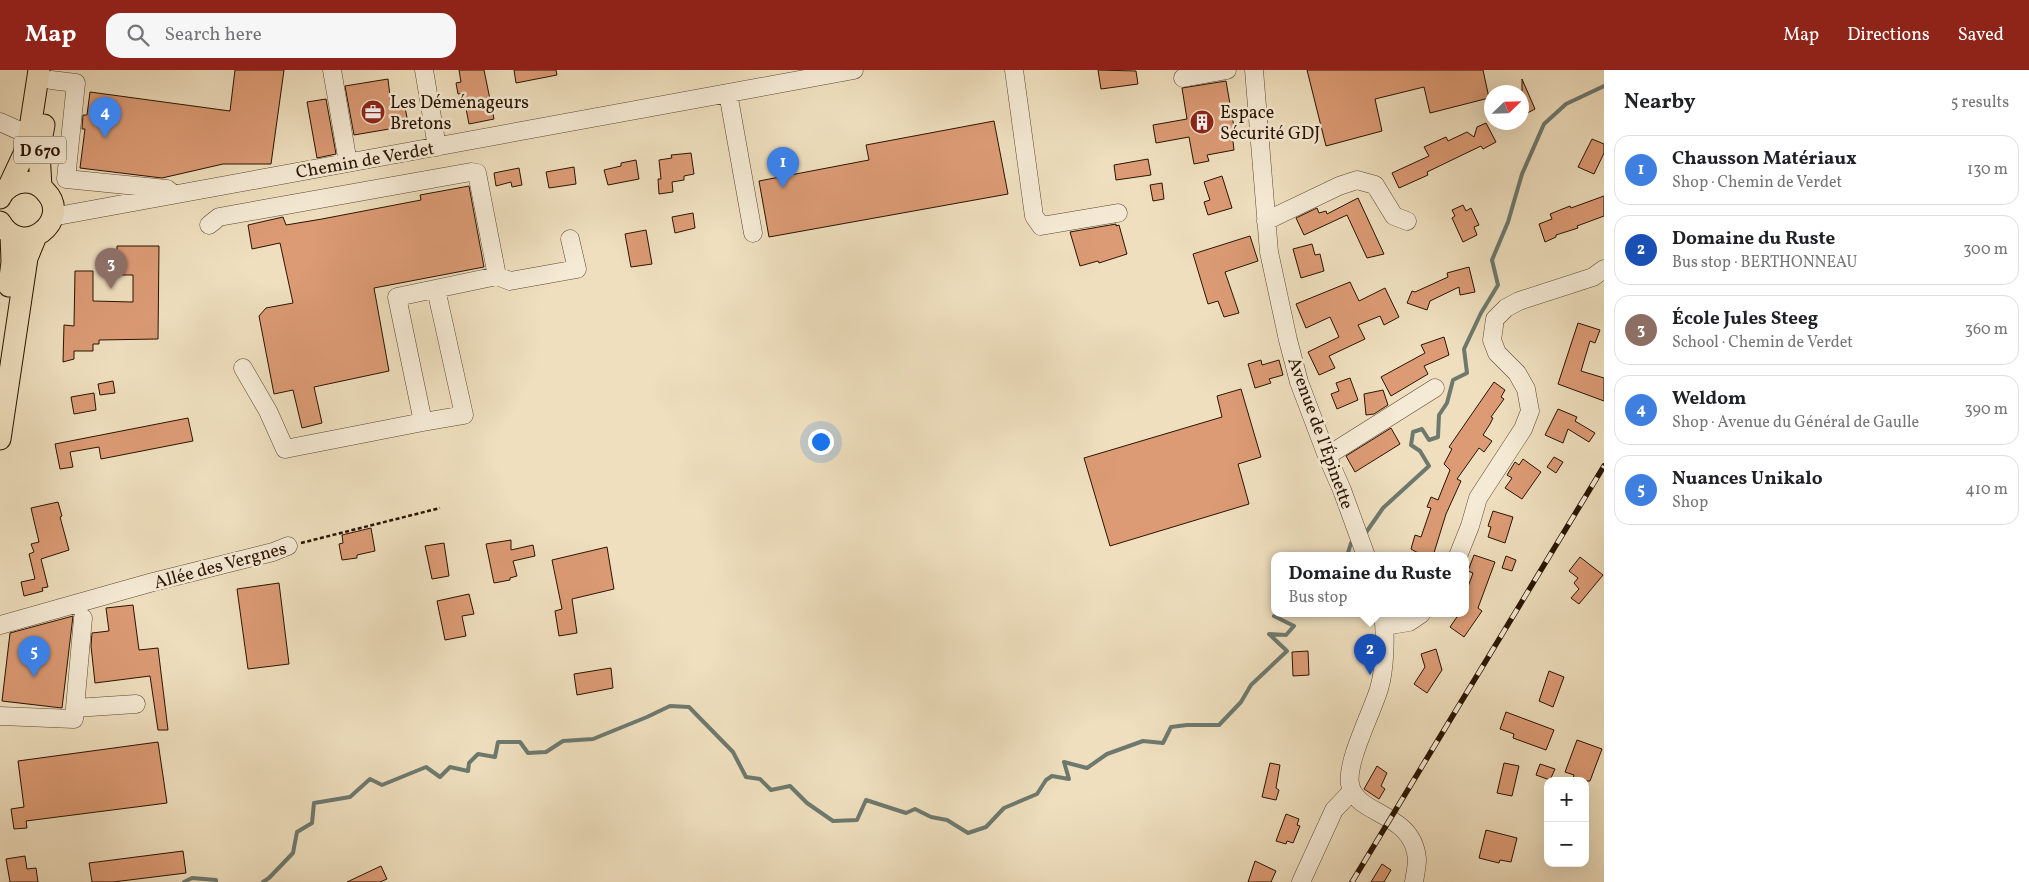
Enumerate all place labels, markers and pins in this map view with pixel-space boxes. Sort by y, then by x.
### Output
place label: Les Déménageurs Bretons [390,91,529,137]
pin: 4 [89,97,121,138]
office icon: Les Déménageurs Bretons [360,99,386,125]
place label: Espace Sécurité GDJ [1220,101,1320,147]
building icon: Espace Sécurité GDJ [1189,109,1215,135]
pin: 1 [767,147,799,188]
pin: 3 [95,248,127,289]
pin: 2 [1354,634,1386,675]
pin: 5 [18,636,50,677]

